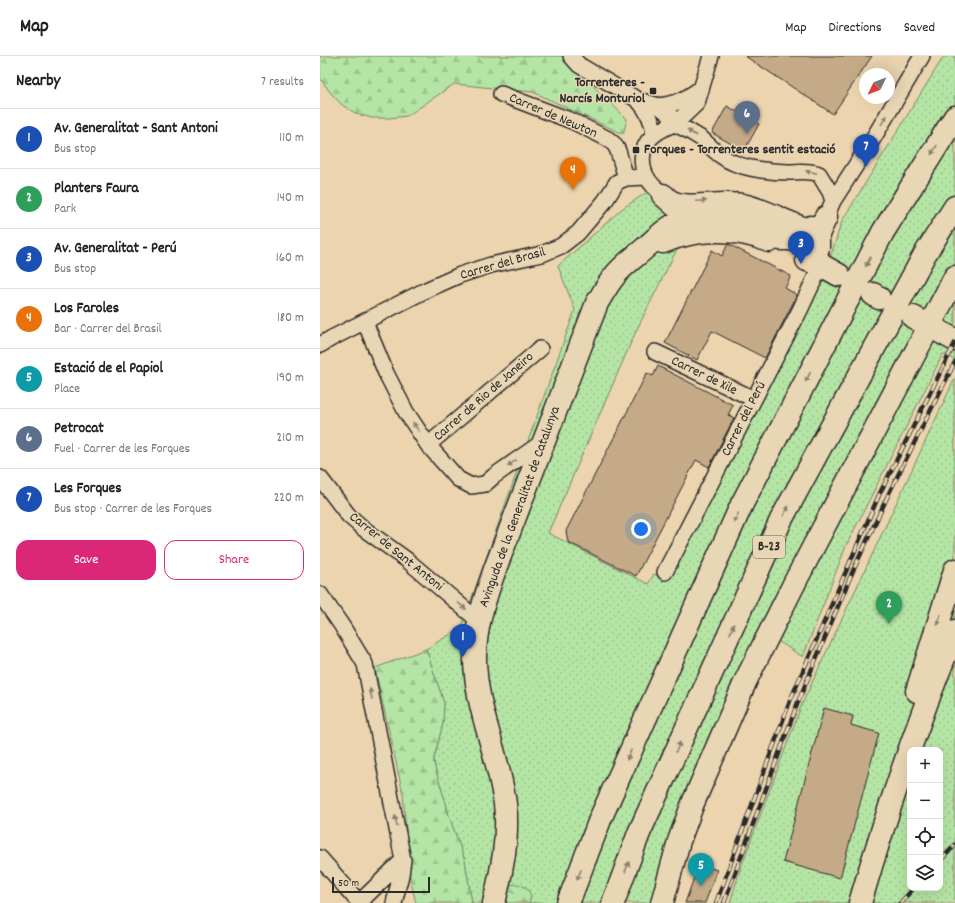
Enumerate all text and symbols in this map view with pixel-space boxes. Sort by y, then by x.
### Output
text: Map [20,14,49,41]
text: Map [785,18,807,38]
text: Directions [829,18,882,38]
text: Saved [904,18,935,38]
north arrow [859,68,895,104]
text: Nearby [16,70,60,94]
text: 7 results [261,73,304,92]
place label: Torrenteres - Narcís Monturiol [560,73,646,109]
marker: Torrenteres - Narcís Monturiol [648,86,658,96]
street label: Carrer de Newton [506,88,600,144]
pin: 6 [734,101,760,134]
one-way arrow [880,114,887,126]
text: Av. Generalitat - Sant Antoni [54,118,218,140]
text: 1 [28,129,30,148]
text: 110 m [279,129,304,148]
one-way arrow [686,130,698,137]
pin: 7 [853,134,879,167]
text: Bus stop [54,140,96,159]
place label: Forques - Torrenteres sentit estació [644,140,835,160]
one-way arrow [931,144,938,156]
marker: Forques - Torrenteres sentit estació [631,145,641,155]
pin: 4 [560,157,586,190]
one-way arrow [805,169,817,175]
text: Planters Faura [54,178,139,200]
text: 2 [26,189,32,208]
text: 140 m [277,189,304,208]
one-way arrow [695,197,707,204]
text: Park [54,200,76,219]
pin: 3 [788,231,814,264]
text: Av. Generalitat - Perú [54,238,177,260]
street label: Carrer del Brasil [458,242,549,286]
text: 3 [26,249,32,268]
text: 160 m [276,249,304,268]
one-way arrow [865,256,871,267]
text: Bus stop [54,260,96,279]
text: Los Faroles [54,298,119,320]
text: 4 [26,309,32,328]
text: 180 m [277,309,304,328]
text: Bar · Carrer del Brasil [54,320,162,339]
street label: Carrer de Rio de Janeiro [429,348,539,446]
street label: Carrer de Xile [668,351,740,401]
text: Estació de el Papiol [54,358,163,380]
text: 5 [26,369,32,388]
text: 190 m [276,369,304,388]
one-way arrow [805,371,811,383]
street label: Carrer del Perú [717,378,771,460]
text: Place [54,380,80,399]
street label: Avinguda de la Generalitat de Catalunya [474,403,566,610]
text: Petrocat [54,418,104,440]
one-way arrow [412,422,420,432]
text: 6 [26,429,32,448]
text: 210 m [276,429,304,448]
text: Fuel · Carrer de les Forques [54,440,190,459]
one-way arrow [507,459,517,467]
text: Les Forques [54,478,121,500]
text: 7 [27,489,31,508]
text: 220 m [274,489,304,508]
text: Bus stop · Carrer de les Forques [54,500,212,519]
one-way arrow [783,505,789,517]
street label: Carrer de Sant Antoni [344,508,448,597]
one-way arrow [733,512,739,523]
your location [631,519,651,539]
road number: B-23 [753,536,785,558]
button: Save [16,540,156,580]
button: Share [164,540,304,580]
pin: 2 [876,591,902,624]
one-way arrow [457,602,467,611]
one-way arrow [936,615,942,627]
one-way arrow [729,623,735,634]
pin: 1 [450,624,476,657]
one-way arrow [367,688,373,700]
one-way arrow [675,742,681,753]
map controls [907,747,943,891]
button: + [907,747,943,783]
one-way arrow [626,750,632,761]
button: − [907,783,943,819]
one-way arrow [393,815,399,827]
button: locate [907,819,943,855]
pin: 5 [688,853,714,886]
button: layers [907,855,943,891]
one-way arrow [624,860,630,872]
one-way arrow [575,870,581,882]
scale bar [332,875,430,894]
text: 50 m [338,876,359,892]

